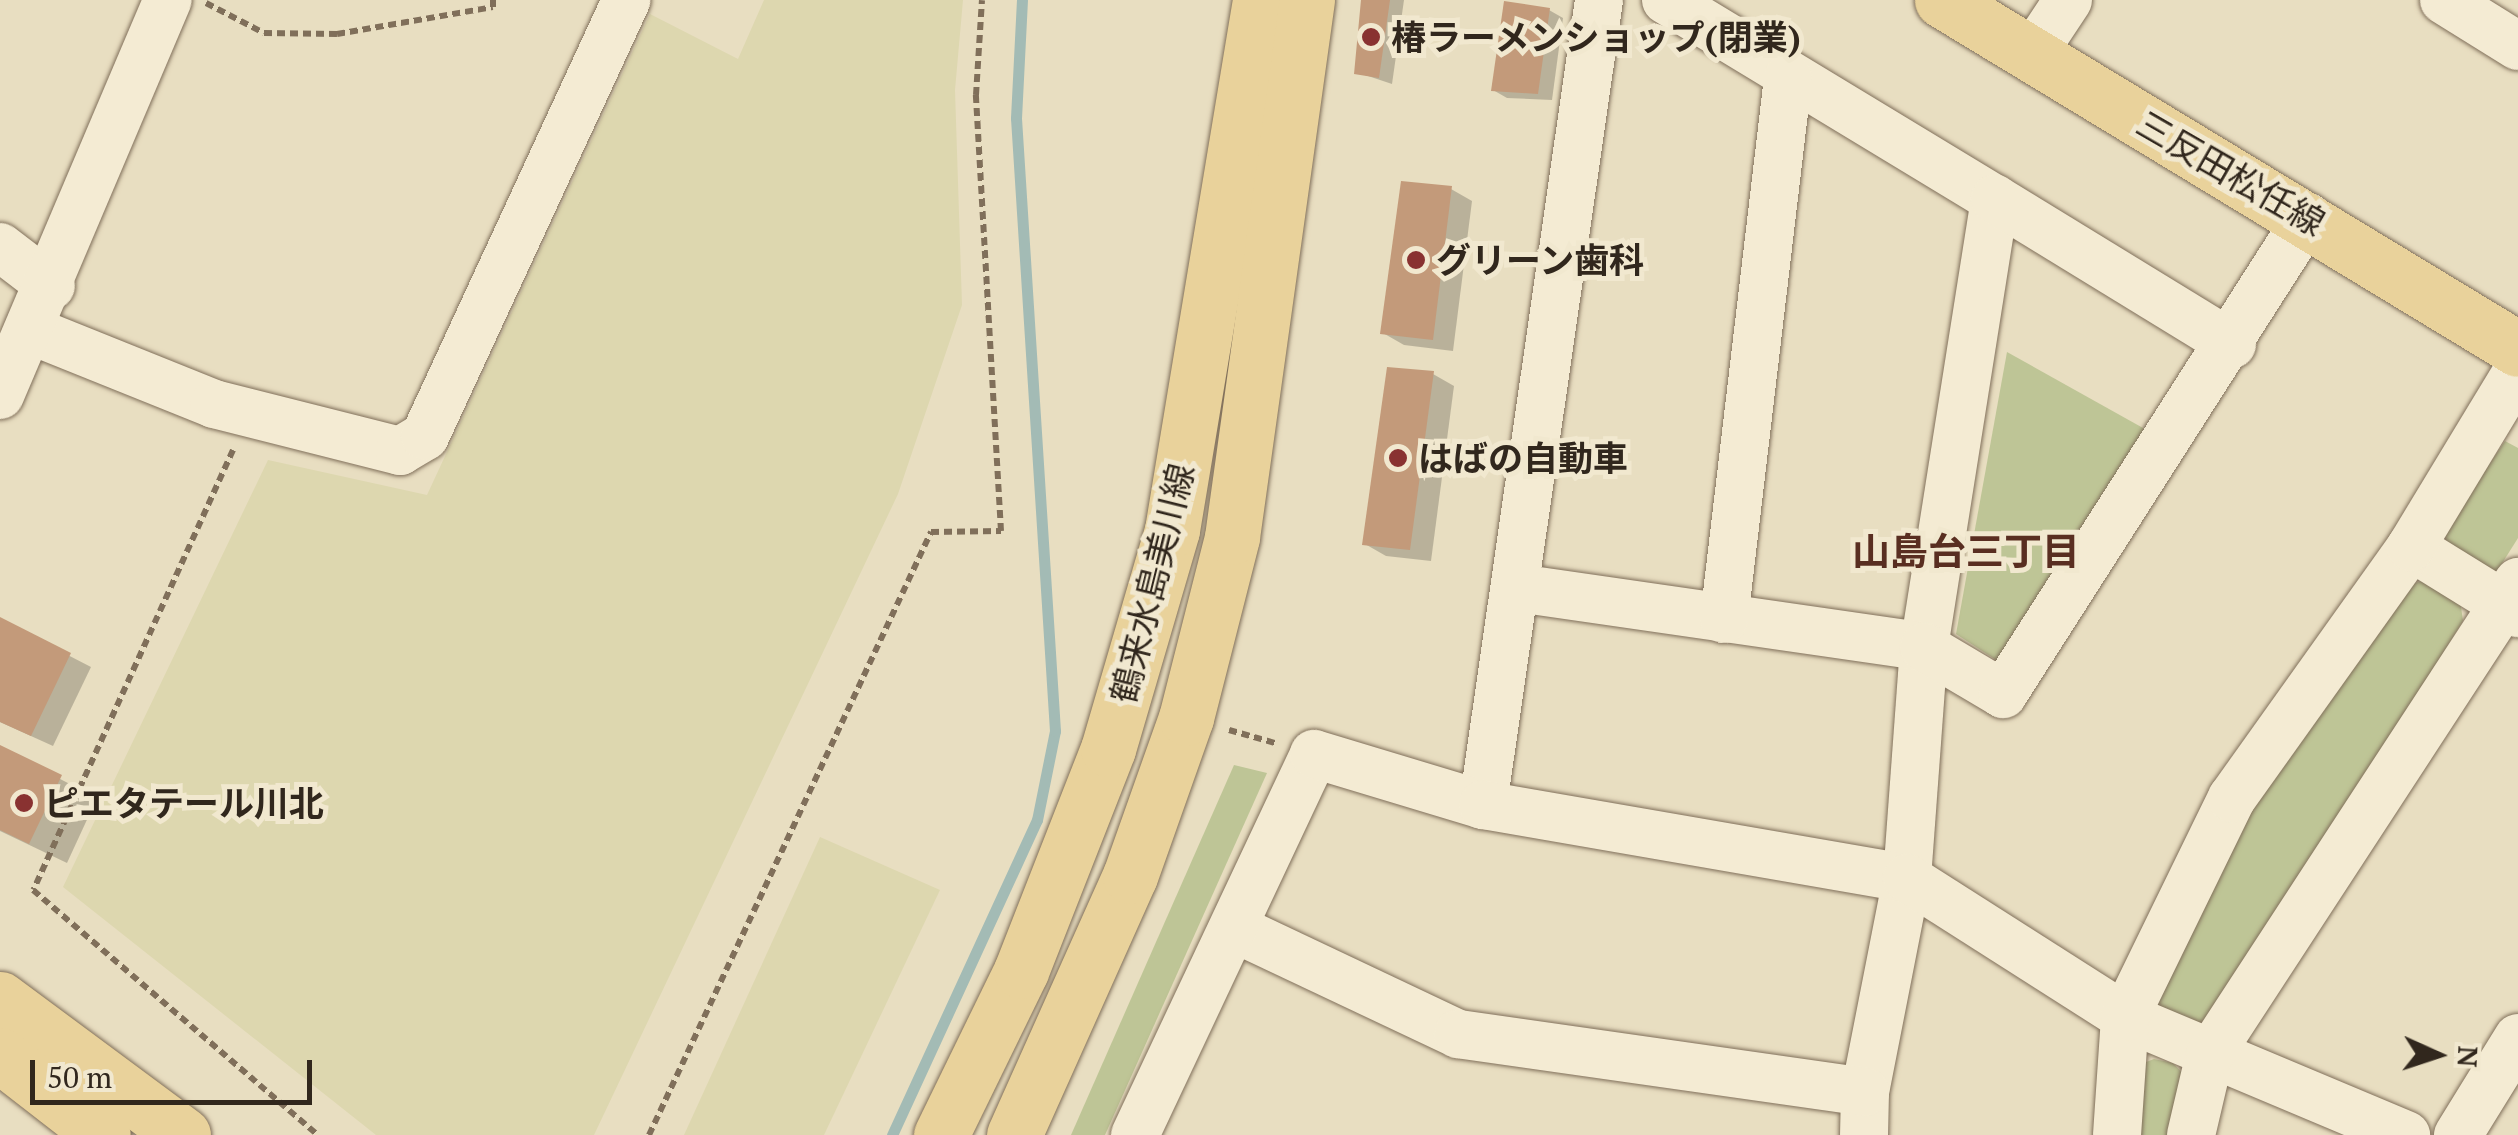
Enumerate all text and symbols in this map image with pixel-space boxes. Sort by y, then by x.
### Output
place label: 椿ラーメンショップ(閉業) [1391,16,1802,58]
marker: 椿ラーメンショップ(閉業) [1360,26,1382,48]
street label: 三反田松任線 [2130,102,2332,244]
place label: グリーン歯科 [1436,239,1646,281]
marker: グリーン歯科 [1405,249,1427,271]
place label: はばの自動車 [1418,437,1628,479]
marker: はばの自動車 [1387,447,1409,469]
street label: 鶴来水島美川線 [1102,459,1202,707]
district label: 山島台三丁目 [1852,529,2080,575]
place label: ピエタテール川北 [44,782,324,824]
marker: ピエタテール川北 [13,792,35,814]
north arrow [2388,1005,2488,1105]
scale bar [35,1040,318,1102]
text: N [2449,1045,2487,1068]
text: 50 m [47,1057,112,1097]

